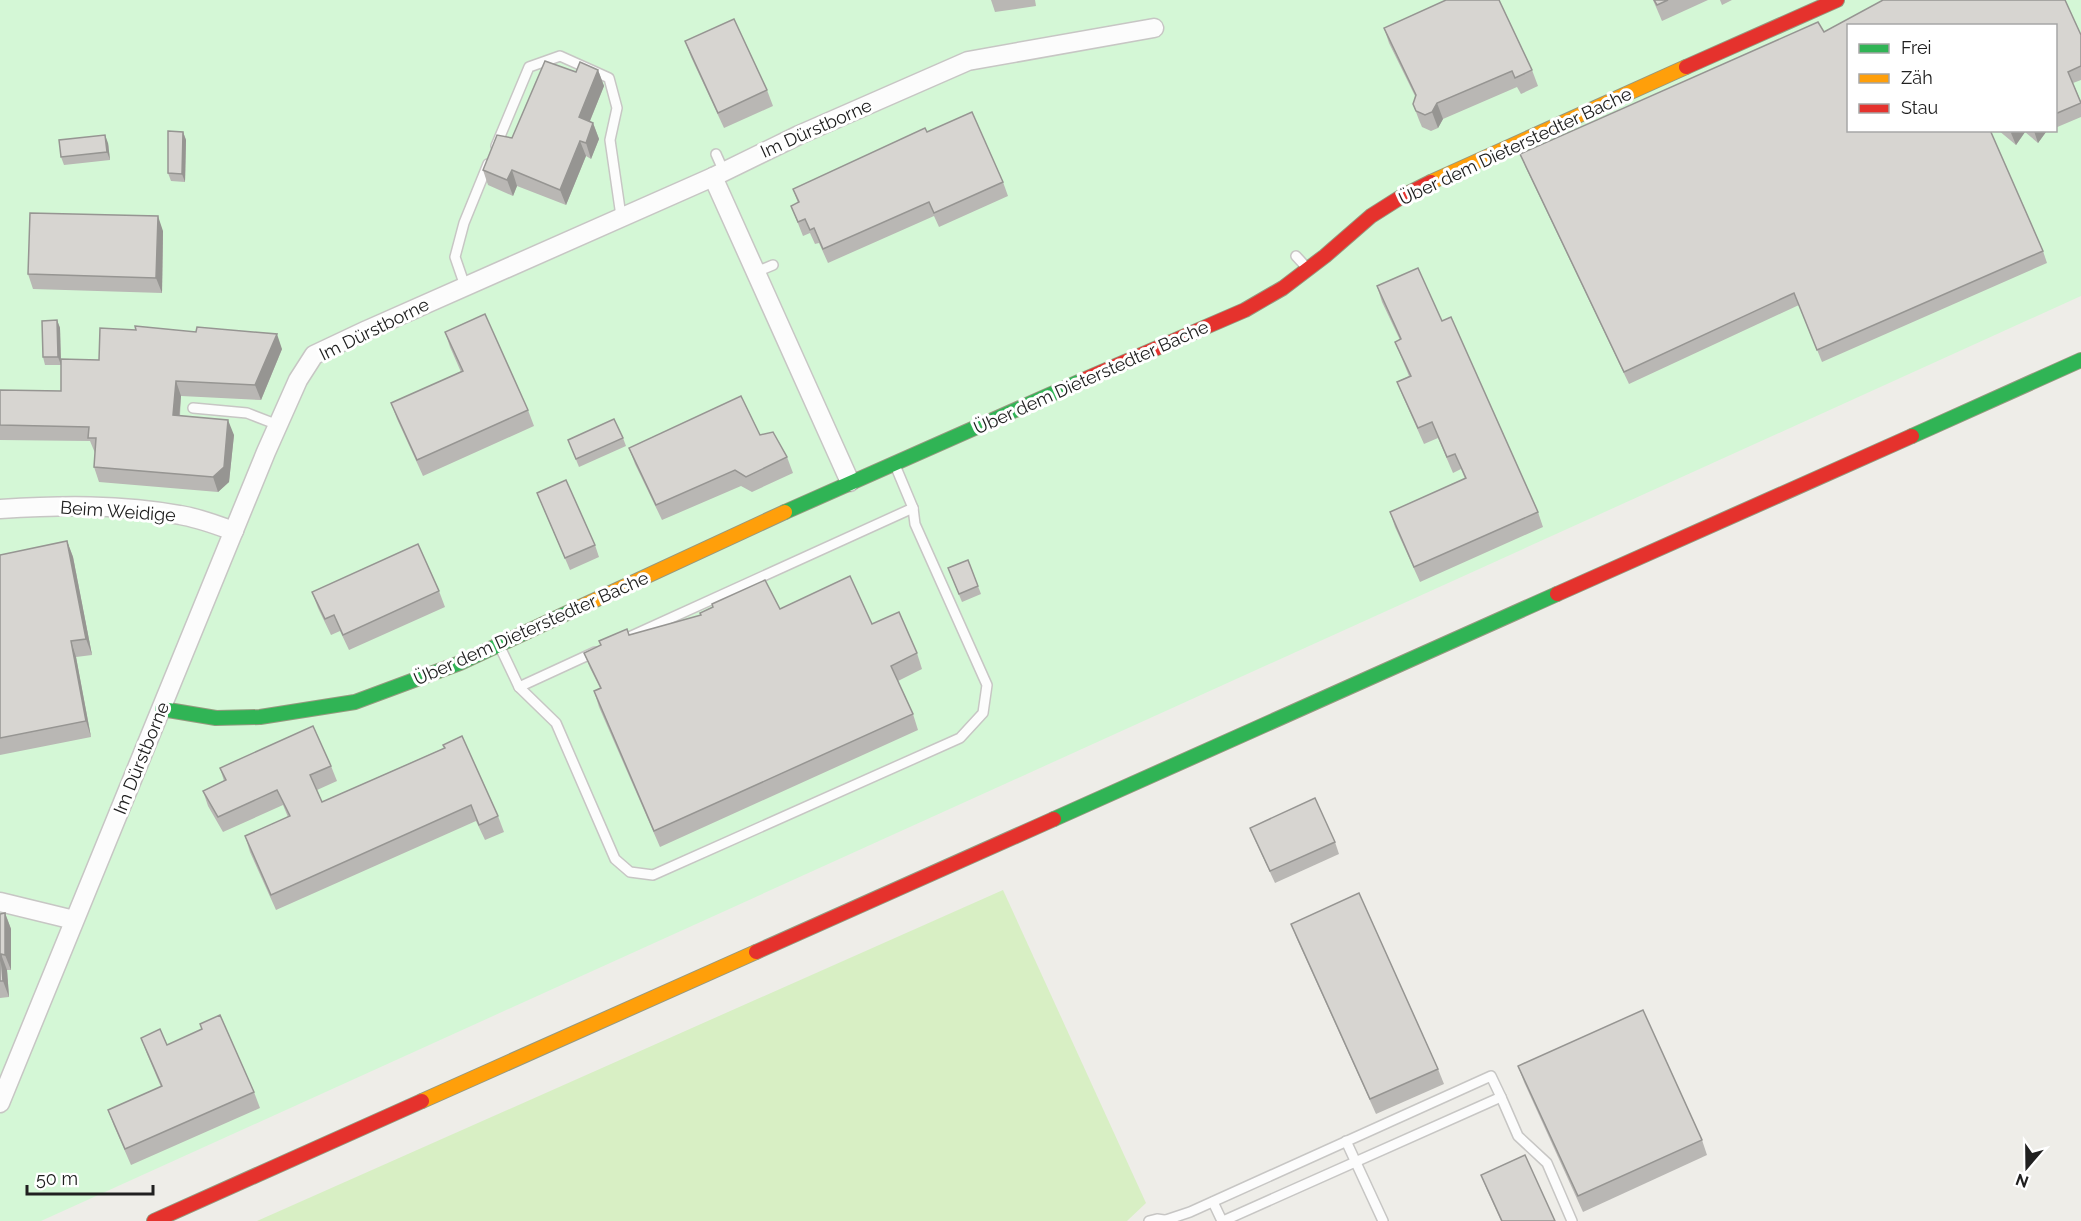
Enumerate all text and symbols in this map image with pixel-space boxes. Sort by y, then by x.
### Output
legend [1847,24,2057,132]
text: Frei [1901,37,1931,58]
text: Zäh [1901,67,1933,88]
street label: Über dem Dieterstedter Bache [1395,83,1635,209]
street label: Im Dürstborne [757,94,875,162]
text: Stau [1901,97,1938,118]
street label: Im Dürstborne [316,293,433,365]
street label: Über dem Dieterstedter Bache [970,315,1212,438]
street label: Beim Weidige [59,496,177,526]
street label: Über dem Dieterstedter Bache [410,566,652,689]
street label: Im Dürstborne [109,698,173,817]
north arrow [1997,1137,2057,1197]
scale bar [27,1158,153,1196]
text: 50 m [36,1168,78,1189]
text: N [2013,1170,2031,1192]

